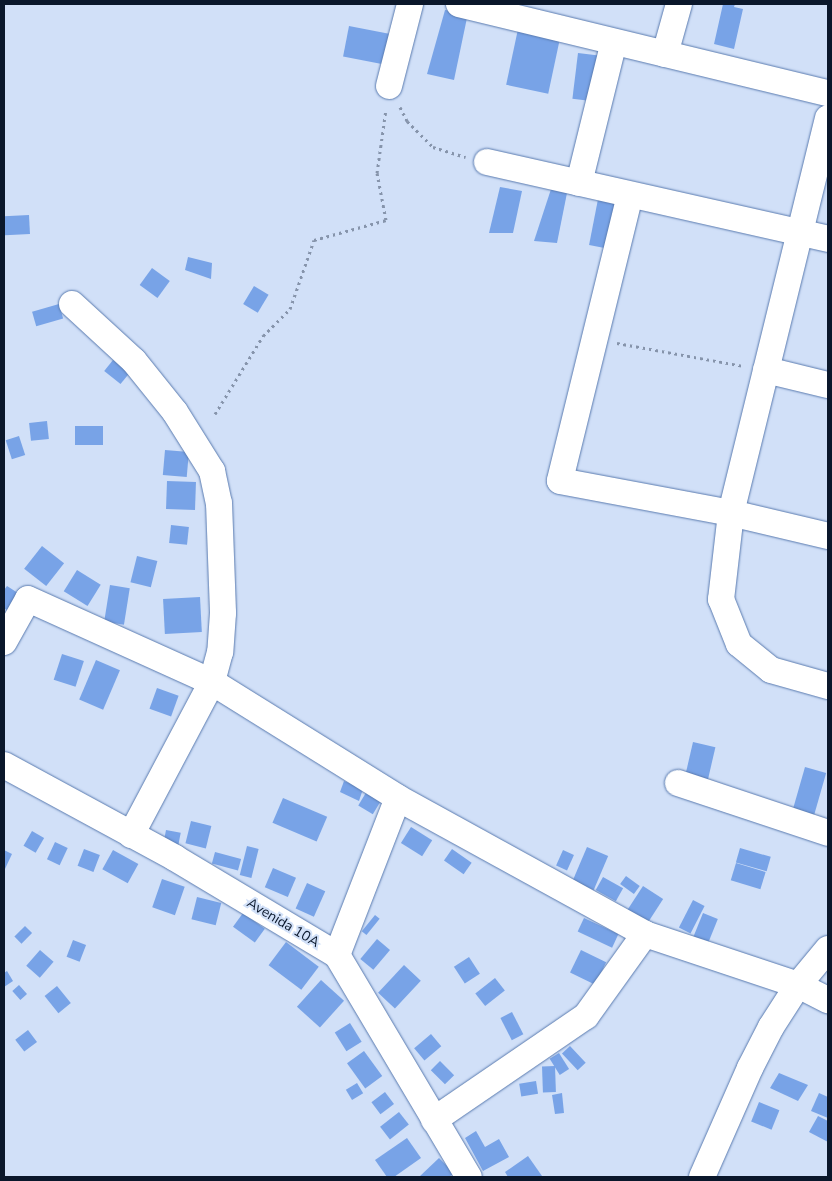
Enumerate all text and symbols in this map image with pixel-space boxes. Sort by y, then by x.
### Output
street label: Avenida 10A [244,895,322,951]

